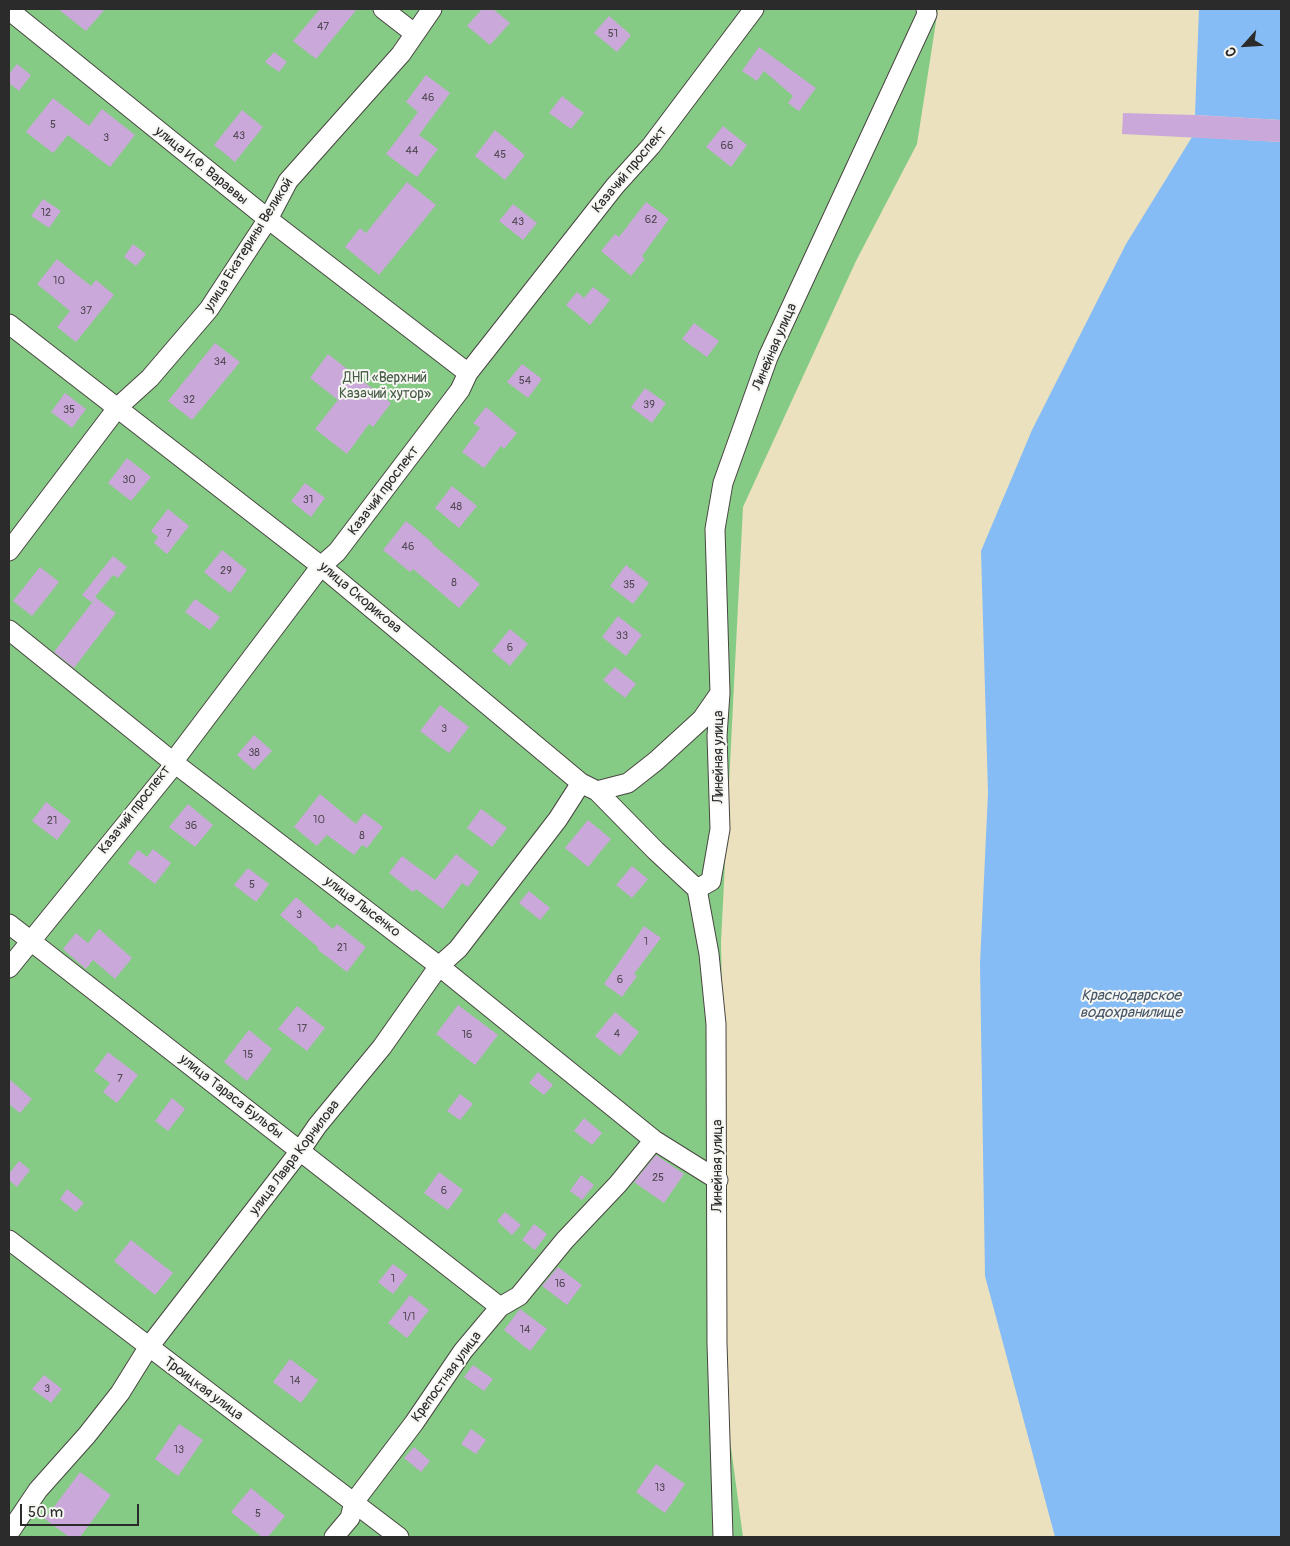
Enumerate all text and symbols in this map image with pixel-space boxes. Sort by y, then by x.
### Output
house number: 47 [317,20,329,34]
north arrow [1220,20,1270,70]
house number: 51 [608,27,618,41]
text: С [1222,44,1241,59]
house number: 46 [422,91,434,105]
house number: 5 [50,118,56,132]
street label: улица И.Ф. Вараввы [151,123,251,209]
street label: Казачий проспект [589,123,671,217]
house number: 43 [233,129,245,143]
house number: 3 [103,131,109,145]
house number: 66 [721,139,733,153]
house number: 44 [406,144,418,158]
house number: 45 [494,148,506,162]
street label: улица Екатерины Великой [201,175,297,315]
house number: 12 [41,206,51,220]
house number: 62 [645,213,657,227]
house number: 43 [512,215,524,229]
house number: 10 [53,274,65,288]
street label: Линейная улица [749,301,801,393]
house number: 37 [80,304,92,318]
house number: 34 [214,355,226,369]
park label: ДНП «Верхний Казачий хутор» [339,370,431,402]
house number: 54 [519,374,531,388]
house number: 32 [183,393,195,407]
house number: 39 [643,398,655,412]
house number: 35 [63,403,75,417]
street label: Казачий проспект [345,443,423,539]
house number: 30 [122,473,136,487]
house number: 31 [303,493,313,507]
house number: 48 [450,500,462,514]
house number: 7 [166,527,172,541]
house number: 46 [402,540,414,554]
street label: улица Скорикова [315,559,405,637]
house number: 29 [220,564,232,578]
house number: 8 [451,576,457,590]
house number: 35 [623,578,635,592]
house number: 33 [616,629,628,643]
house number: 6 [507,641,513,655]
street label: Линейная улица [711,710,727,804]
house number: 3 [441,722,447,736]
house number: 38 [248,746,260,760]
street label: Казачий проспект [95,762,175,858]
house number: 10 [313,813,325,827]
house number: 21 [47,814,57,828]
house number: 36 [185,819,197,833]
house number: 8 [359,829,365,843]
street label: улица Лысенко [321,873,403,941]
house number: 5 [249,878,255,892]
house number: 3 [296,908,302,922]
house number: 1 [644,935,648,949]
house number: 21 [337,941,347,955]
house number: 6 [617,973,623,987]
water label: Краснодарское водохранилище [1080,987,1182,1022]
house number: 17 [297,1022,307,1036]
house number: 4 [614,1027,620,1041]
house number: 16 [462,1028,472,1042]
house number: 15 [243,1048,253,1062]
street label: улица Тараса Бульбы [176,1051,286,1143]
house number: 7 [117,1072,123,1086]
street label: улица Лавра Корнилова [246,1097,344,1219]
street label: Линейная улица [710,1119,726,1213]
house number: 25 [652,1171,664,1185]
house number: 6 [441,1184,447,1198]
house number: 1 [391,1272,395,1286]
house number: 16 [555,1277,565,1291]
house number: 1/1 [403,1310,415,1324]
house number: 14 [520,1323,530,1337]
street label: Крепостная улица [408,1328,486,1426]
street label: Троицкая улица [160,1354,246,1424]
house number: 14 [290,1374,300,1388]
house number: 3 [44,1382,50,1396]
house number: 13 [174,1443,184,1457]
house number: 13 [655,1481,665,1495]
scale bar [22,1494,141,1526]
text: 50 m [28,1503,63,1522]
house number: 5 [255,1507,261,1521]

